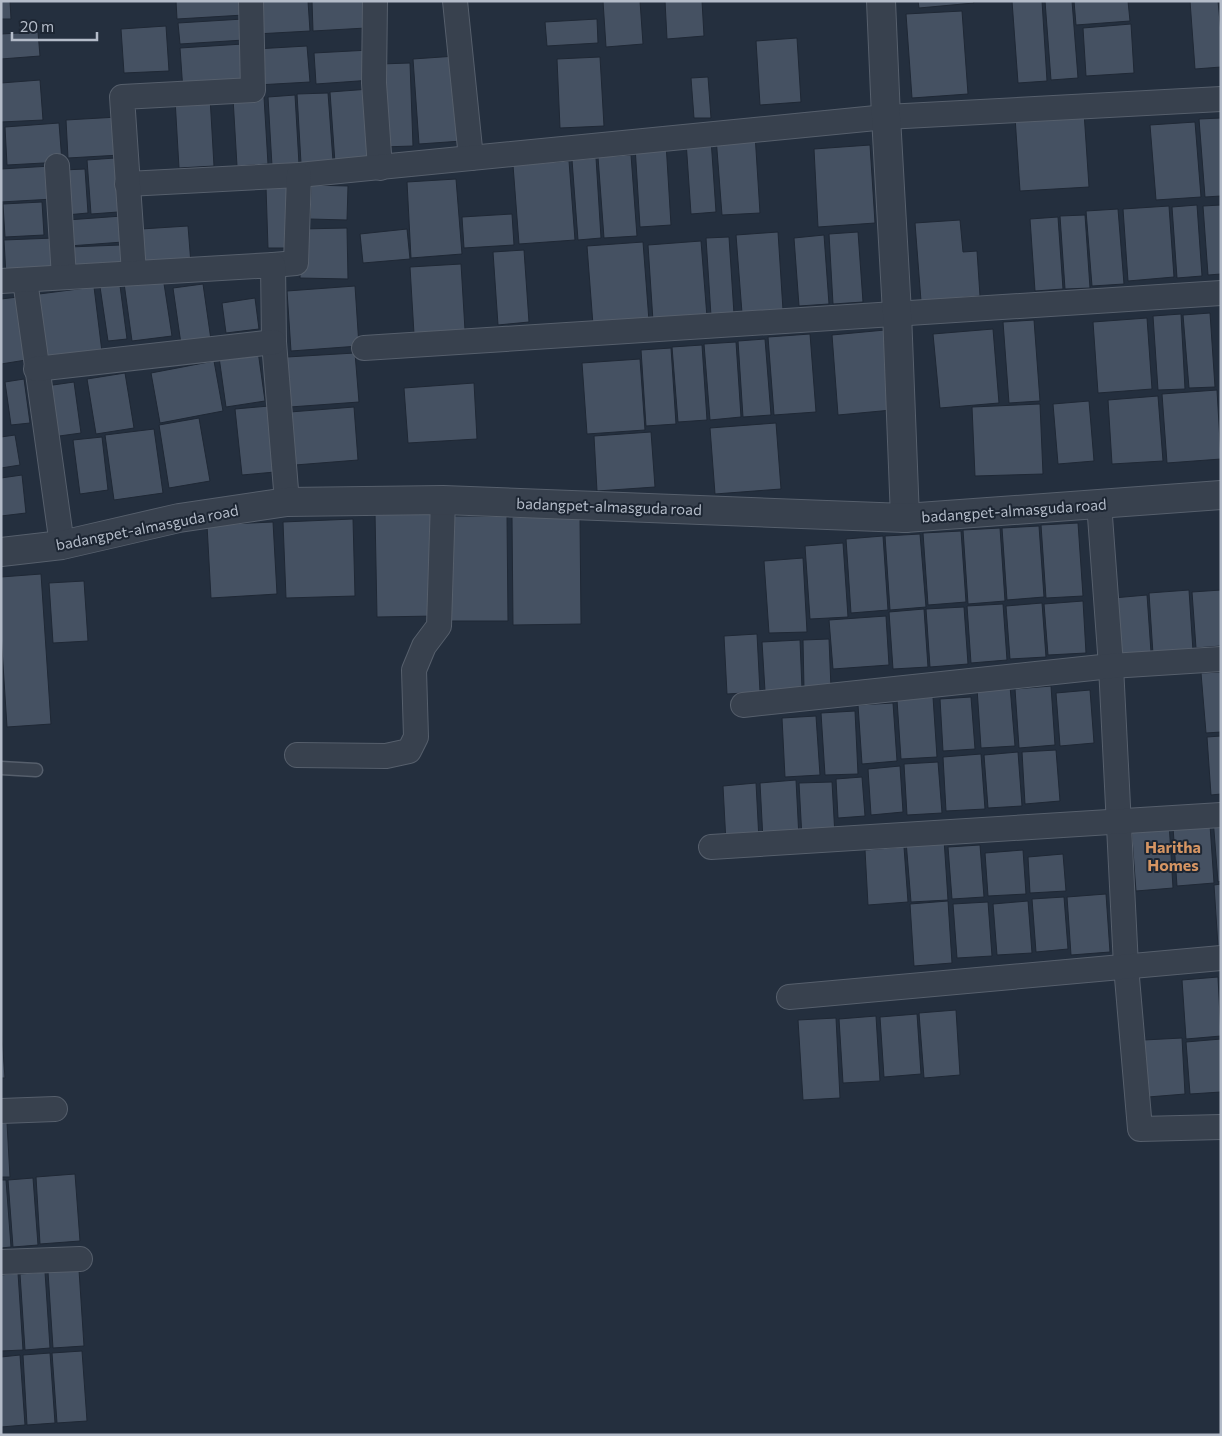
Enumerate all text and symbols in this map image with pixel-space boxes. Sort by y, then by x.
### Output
scale bar [12,10,98,42]
text: 20 m [20,17,54,35]
street label: badangpet-almasguda road [516,494,702,518]
street label: badangpet-almasguda road [921,495,1107,525]
street label: badangpet-almasguda road [54,500,240,554]
district label: Haritha Homes [1145,837,1201,874]

